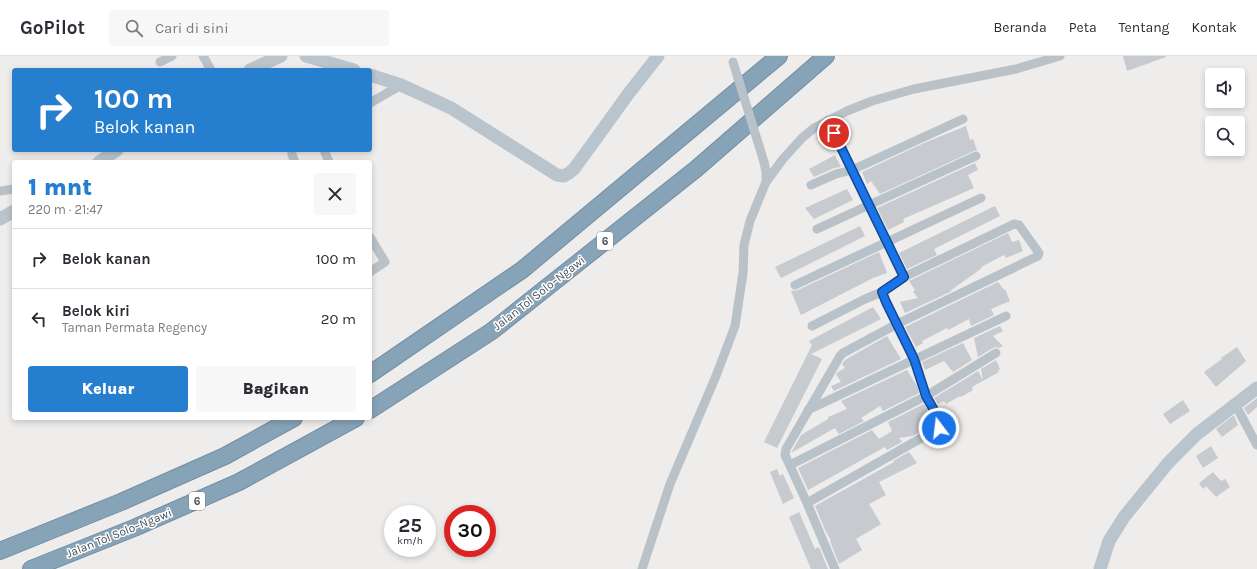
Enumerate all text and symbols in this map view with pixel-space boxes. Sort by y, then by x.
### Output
search box [109,10,389,46]
text: GoPilot [20,17,85,39]
icon: search [123,17,145,39]
text: Cari di sini [155,19,229,37]
text: Beranda [994,19,1047,36]
text: Peta [1069,19,1097,36]
text: Tentang [1119,19,1170,36]
text: Kontak [1192,19,1237,36]
map controls [1205,68,1245,156]
button: sound [1205,68,1245,108]
text: 100 m [94,82,173,115]
icon: right [28,84,80,136]
text: Belok kanan [94,116,195,138]
pin [817,116,851,150]
button: search [1205,116,1245,156]
icon: arrive [823,122,845,144]
text: 1 mnt [28,173,92,201]
button: close [314,173,356,215]
text: 220 m · 21:47 [28,202,103,217]
road number: 6 [597,232,613,250]
icon: right [28,248,50,270]
text: Belok kanan [62,250,151,268]
text: 100 m [316,250,356,268]
street label: Jalan Tol Solo–Ngawi [490,253,588,333]
text: Belok kiri [62,302,130,320]
icon: left [28,308,50,330]
text: 20 m [321,310,356,328]
text: Taman Permata Regency [62,320,207,335]
button: Keluar [28,366,188,412]
button: Bagikan [196,366,356,412]
position arrow [918,407,960,449]
road number: 6 [189,492,205,510]
street label: Jalan Tol Solo–Ngawi [64,505,174,561]
speed limit sign: 30 [444,505,496,557]
text: 25 [398,514,422,537]
text: km/h [397,535,423,547]

